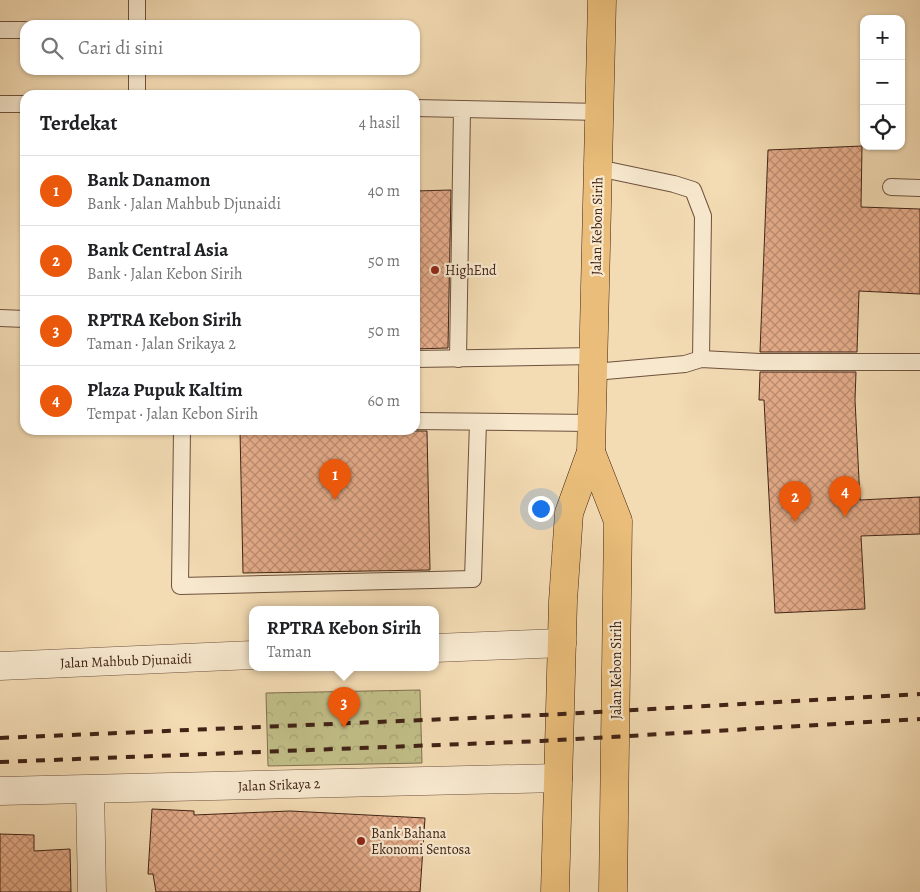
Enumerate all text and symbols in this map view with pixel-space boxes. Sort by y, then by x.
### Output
map controls [860,15,905,150]
button: + [860,15,905,60]
search box [20,20,420,75]
icon: search [38,34,66,62]
text: Cari di sini [78,35,163,61]
button: − [860,60,905,105]
button: locate [860,105,905,150]
text: Terdekat [40,109,118,137]
text: 4 hasil [359,112,400,134]
text: Bank Danamon [87,167,210,193]
street label: Jalan Kebon Sirih [587,176,607,275]
text: 1 [53,180,59,202]
text: 40 m [368,180,400,202]
text: Bank · Jalan Mahbub Djunaidi [87,193,281,215]
text: Bank Central Asia [87,237,229,263]
text: 2 [52,250,60,272]
text: 50 m [368,250,400,272]
place label: HighEnd [445,261,497,280]
text: Bank · Jalan Kebon Sirih [87,263,243,285]
marker: HighEnd [429,264,441,276]
text: RPTRA Kebon Sirih [87,307,242,333]
text: 3 [53,320,59,342]
text: 50 m [368,320,400,342]
text: Taman · Jalan Srikaya 2 [87,333,236,355]
text: Plaza Pupuk Kaltim [87,377,243,403]
text: 4 [52,390,60,412]
text: 60 m [368,390,400,412]
text: Tempat · Jalan Kebon Sirih [87,403,258,425]
pin: 1 [319,459,351,500]
pin: 4 [829,476,861,517]
pin: 2 [779,481,811,522]
your location [528,496,554,522]
popup [249,606,439,671]
text: RPTRA Kebon Sirih [267,615,421,641]
street label: Jalan Kebon Sirih [607,620,626,719]
text: Taman [267,641,312,663]
street label: Jalan Mahbub Djunaidi [60,649,192,673]
pin: 3 [328,687,360,728]
street label: Jalan Srikaya 2 [237,774,321,796]
place label: Bank Bahana Ekonomi Sentosa [371,824,471,859]
marker: Bank Bahana Ekonomi Sentosa [355,835,367,847]

